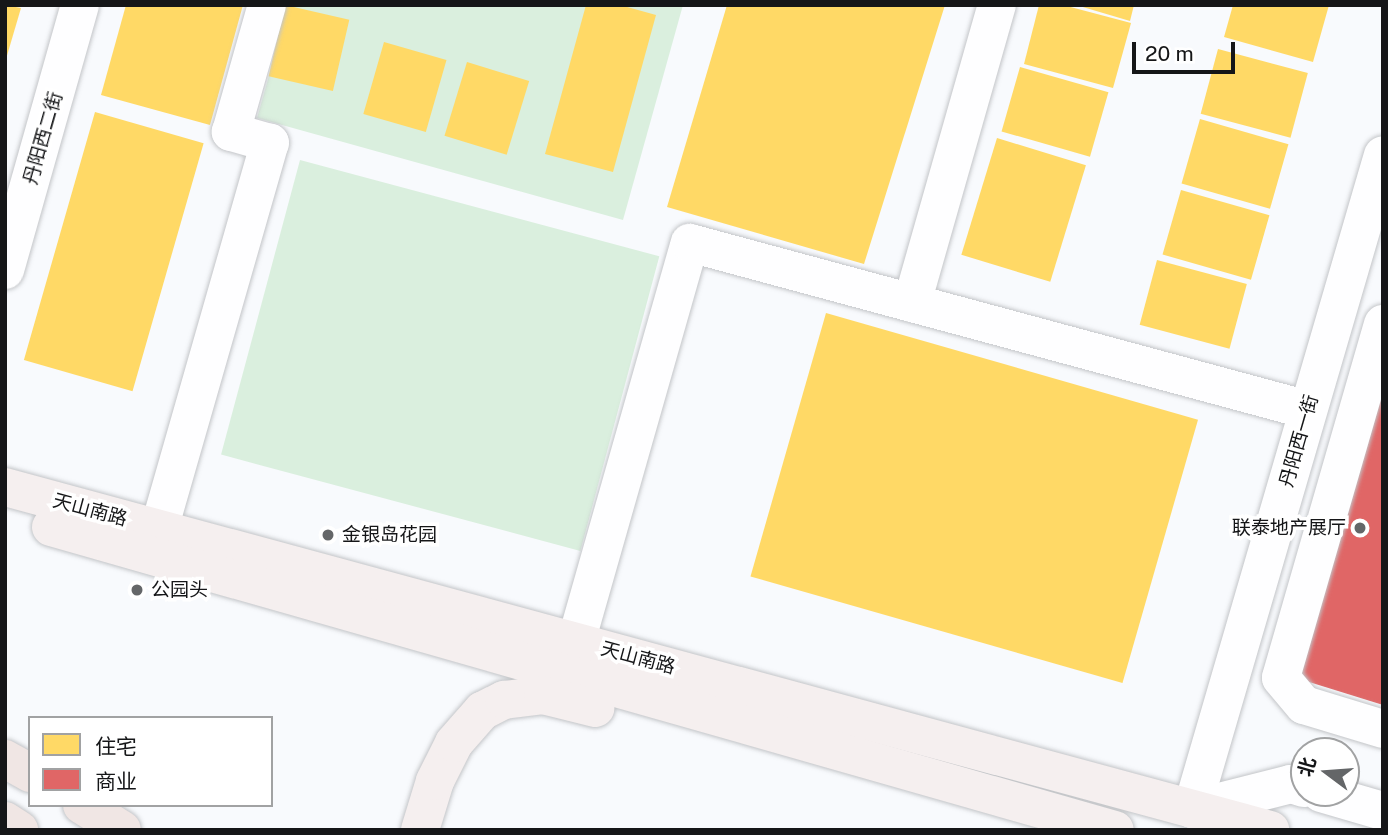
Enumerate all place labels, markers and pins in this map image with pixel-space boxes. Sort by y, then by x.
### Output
place label: 联泰地产展厅 [1232,517,1346,539]
marker: 联泰地产展厅 [1352,520,1368,536]
place label: 金银岛花园 [342,524,437,546]
marker: 金银岛花园 [320,527,336,543]
place label: 公园头 [151,579,208,601]
marker: 公园头 [129,582,145,598]

